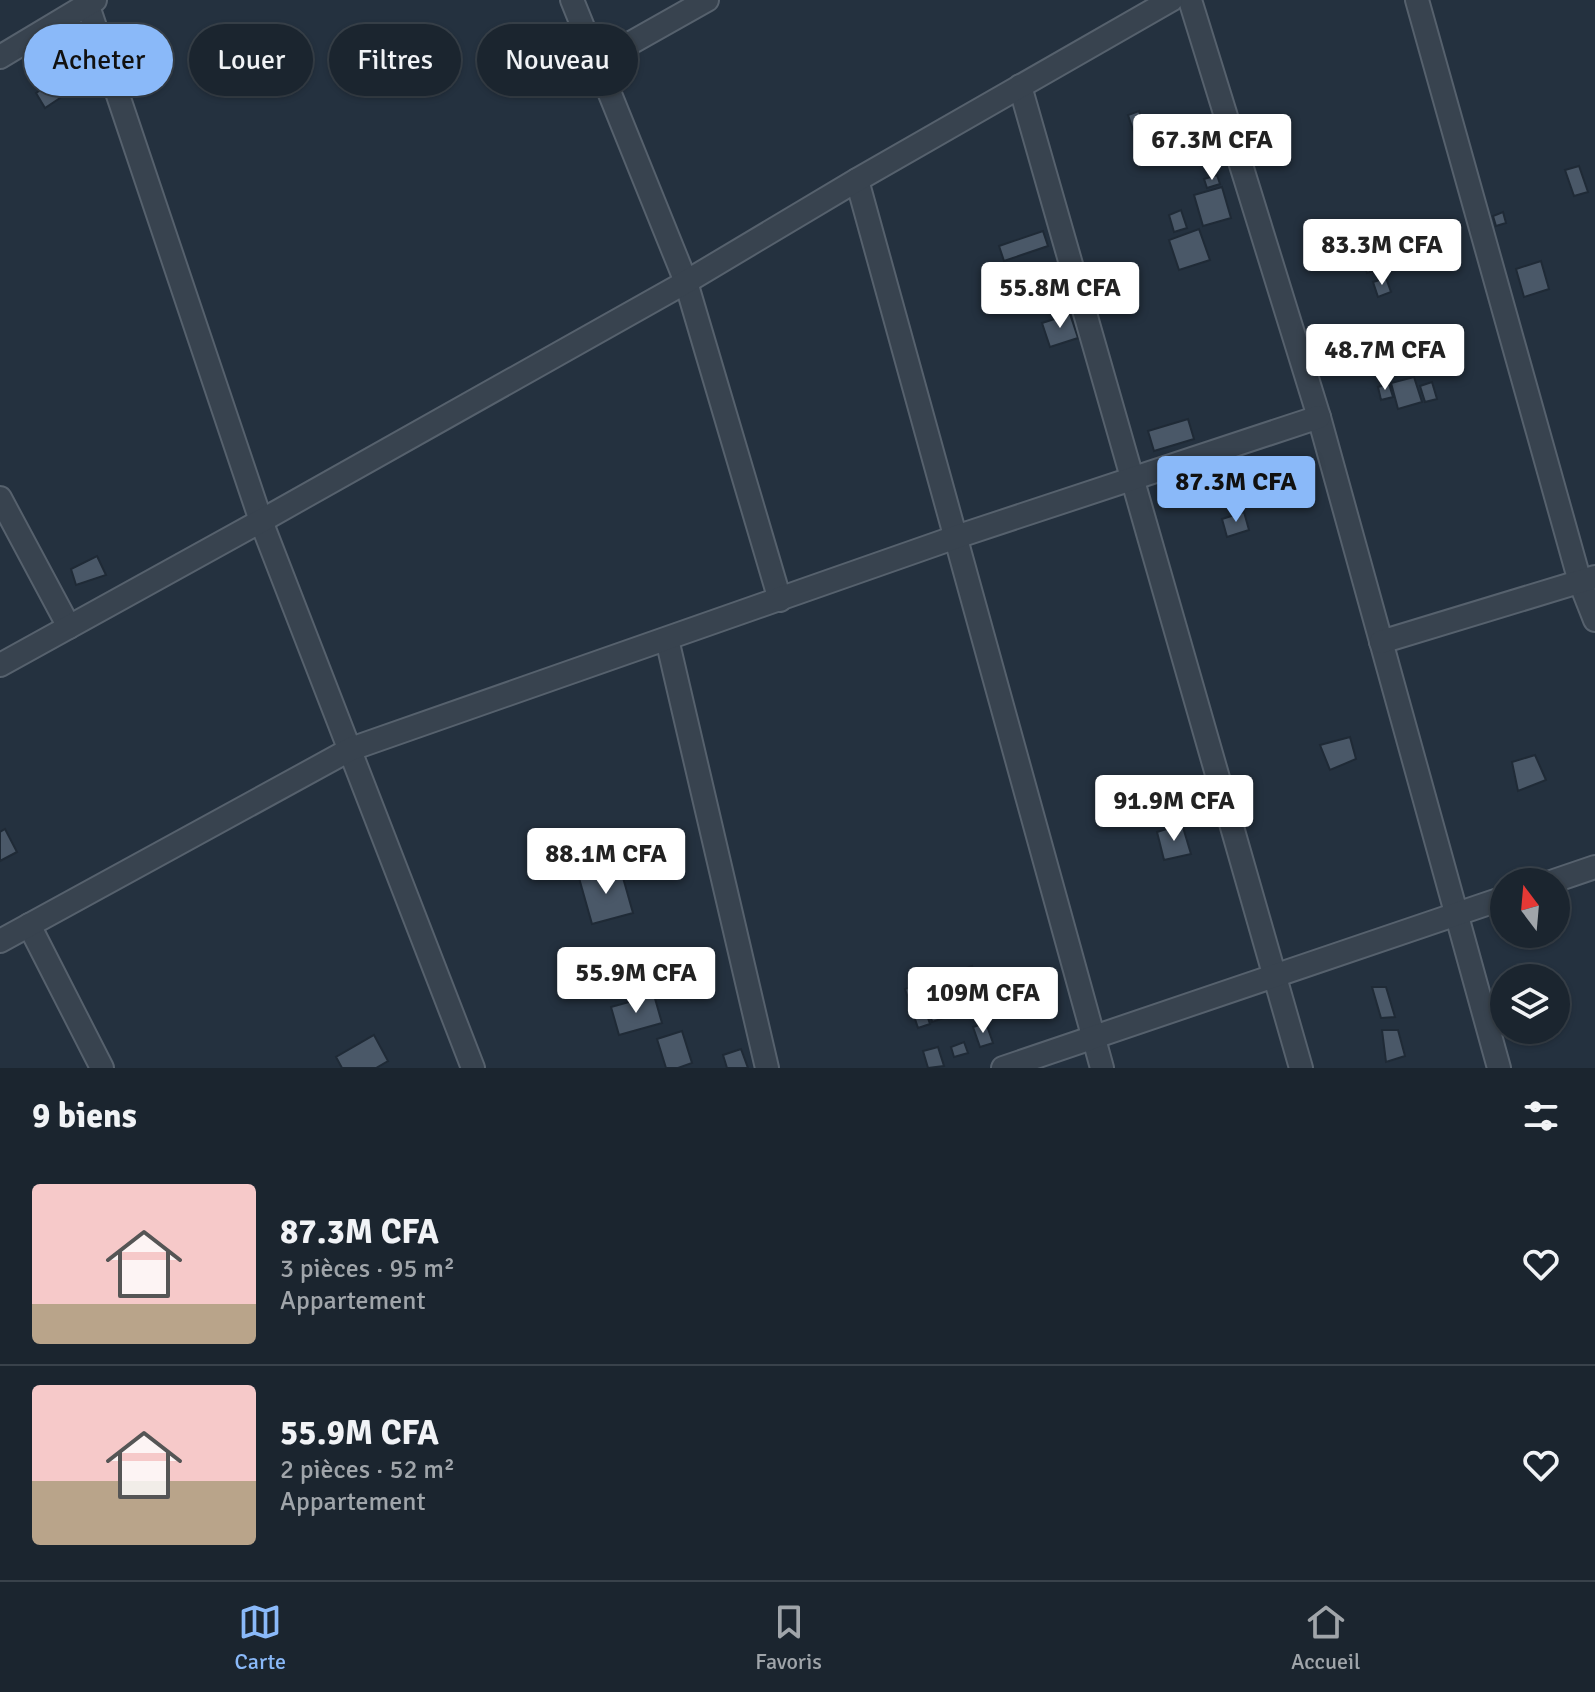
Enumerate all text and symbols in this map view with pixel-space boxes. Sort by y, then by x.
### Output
chip: Acheter [24,24,173,96]
chip: Louer [189,24,313,96]
chip: Filtres [329,24,461,96]
chip: Nouveau [477,24,638,96]
pin: 67.3M CFA [1120,114,1304,182]
text: 67.3M CFA [1151,124,1273,156]
pin: 83.3M CFA [1290,219,1474,287]
text: 83.3M CFA [1321,229,1443,261]
pin: 55.8M CFA [968,262,1152,330]
text: 55.8M CFA [999,272,1121,304]
pin: 48.7M CFA [1293,324,1477,392]
text: 48.7M CFA [1324,334,1446,366]
pin: 87.3M CFA [1144,456,1328,524]
text: 87.3M CFA [1175,466,1297,498]
pin: 91.9M CFA [1082,775,1266,843]
text: 91.9M CFA [1113,785,1235,817]
pin: 88.1M CFA [514,828,698,896]
text: 88.1M CFA [545,838,667,870]
north arrow [1490,868,1570,948]
map controls [1490,868,1570,1044]
pin: 55.9M CFA [544,947,728,1015]
text: 55.9M CFA [575,957,697,989]
button: layers [1490,964,1570,1044]
pin: 109M CFA [900,967,1066,1035]
text: 109M CFA [926,977,1040,1009]
icon: filters [1519,1094,1563,1138]
text: 9 biens [32,1095,137,1137]
text: 87.3M CFA [280,1211,439,1253]
icon: home [96,1216,192,1312]
icon: heart [1519,1242,1563,1286]
text: 3 pièces · 95 m² [280,1253,455,1285]
text: Appartement [280,1285,426,1317]
text: 55.9M CFA [280,1412,439,1454]
icon: home [96,1417,192,1513]
icon: heart [1519,1443,1563,1487]
text: 2 pièces · 52 m² [280,1454,455,1486]
text: Appartement [280,1486,426,1518]
tab: Carte [235,1600,286,1675]
tab: Favoris [755,1600,822,1675]
tab: Accueil [1291,1600,1360,1675]

